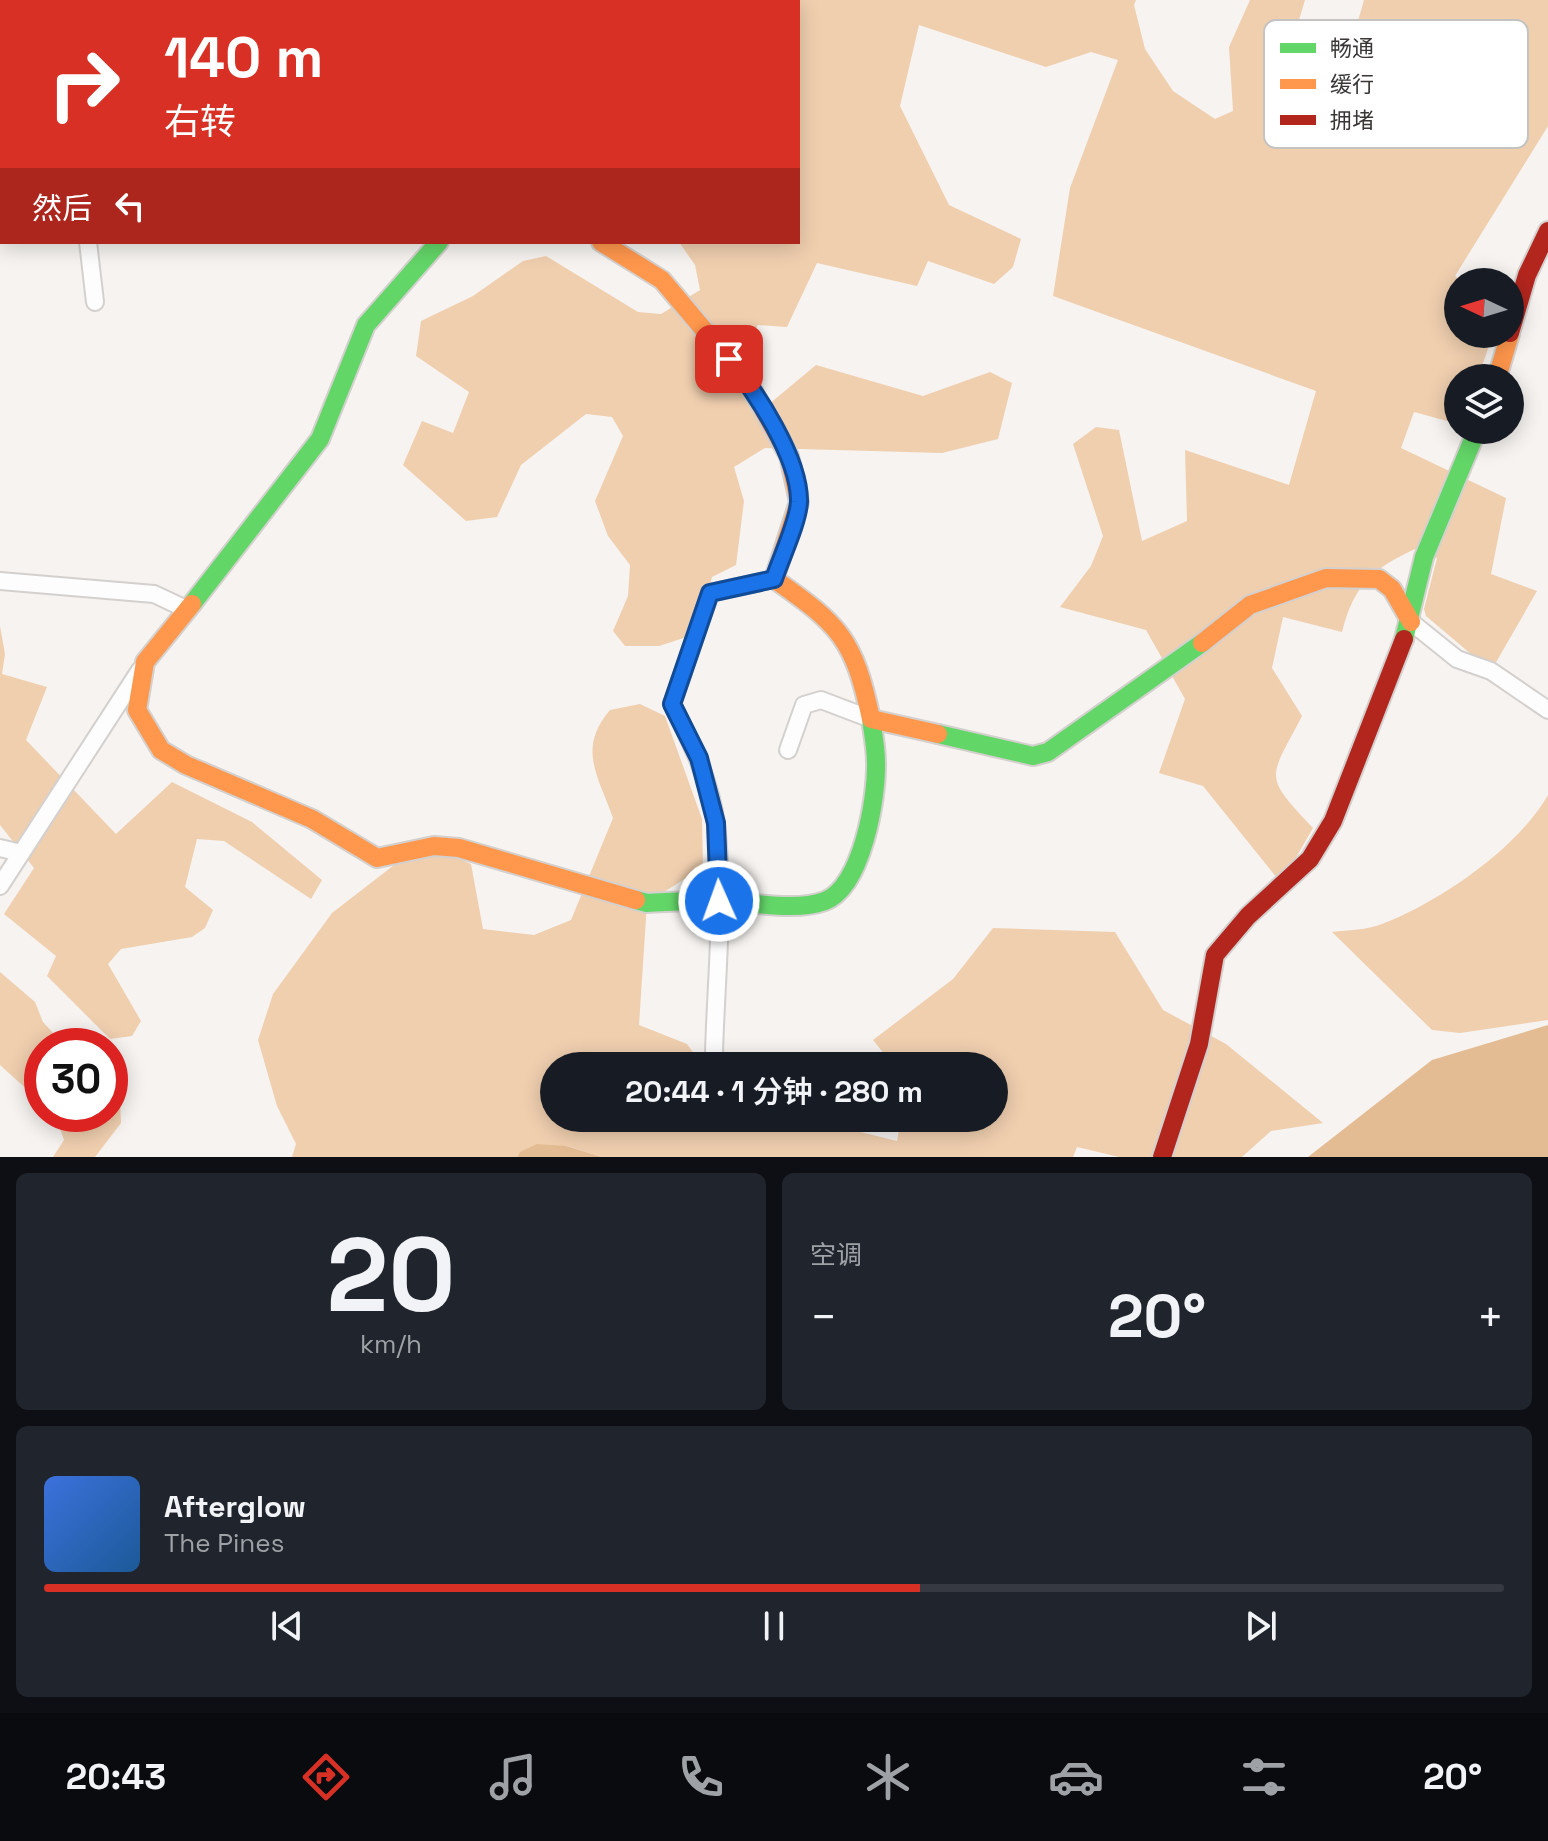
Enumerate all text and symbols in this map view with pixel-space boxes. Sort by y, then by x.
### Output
legend [1264,20,1528,148]
text: 140 m [164,22,323,93]
icon: right [32,32,136,136]
text: 畅通 [1330,34,1374,62]
text: 缓行 [1330,70,1374,98]
text: 右转 [164,99,236,145]
text: 拥堵 [1330,106,1374,134]
icon: left [108,184,152,228]
text: 然后 [32,189,92,228]
north arrow [1444,268,1524,348]
map controls [1444,268,1524,444]
pin [695,325,763,393]
icon: arrive [707,337,751,381]
button: layers [1444,364,1524,444]
position arrow [677,859,761,943]
speed limit sign: 30 [24,1028,128,1132]
text: 20:44 · 1 分钟 · 280 m [625,1072,923,1111]
text: 20 [326,1209,456,1341]
text: 空调 [810,1238,862,1272]
text: 20° [1108,1278,1206,1355]
text: − [810,1289,837,1345]
text: + [1477,1289,1504,1345]
text: km/h [360,1327,422,1361]
text: Afterglow [164,1487,306,1526]
text: The Pines [164,1526,284,1560]
icon: previous [265,1604,309,1648]
icon: pause [752,1604,796,1648]
icon: next [1239,1604,1283,1648]
icon: directions [298,1749,354,1805]
icon: music [485,1749,541,1805]
icon: phone [673,1749,729,1805]
icon: climate [860,1749,916,1805]
icon: car [1048,1749,1104,1805]
icon: filters [1236,1749,1292,1805]
text: 20:43 [66,1754,166,1800]
text: 20° [1423,1754,1482,1800]

